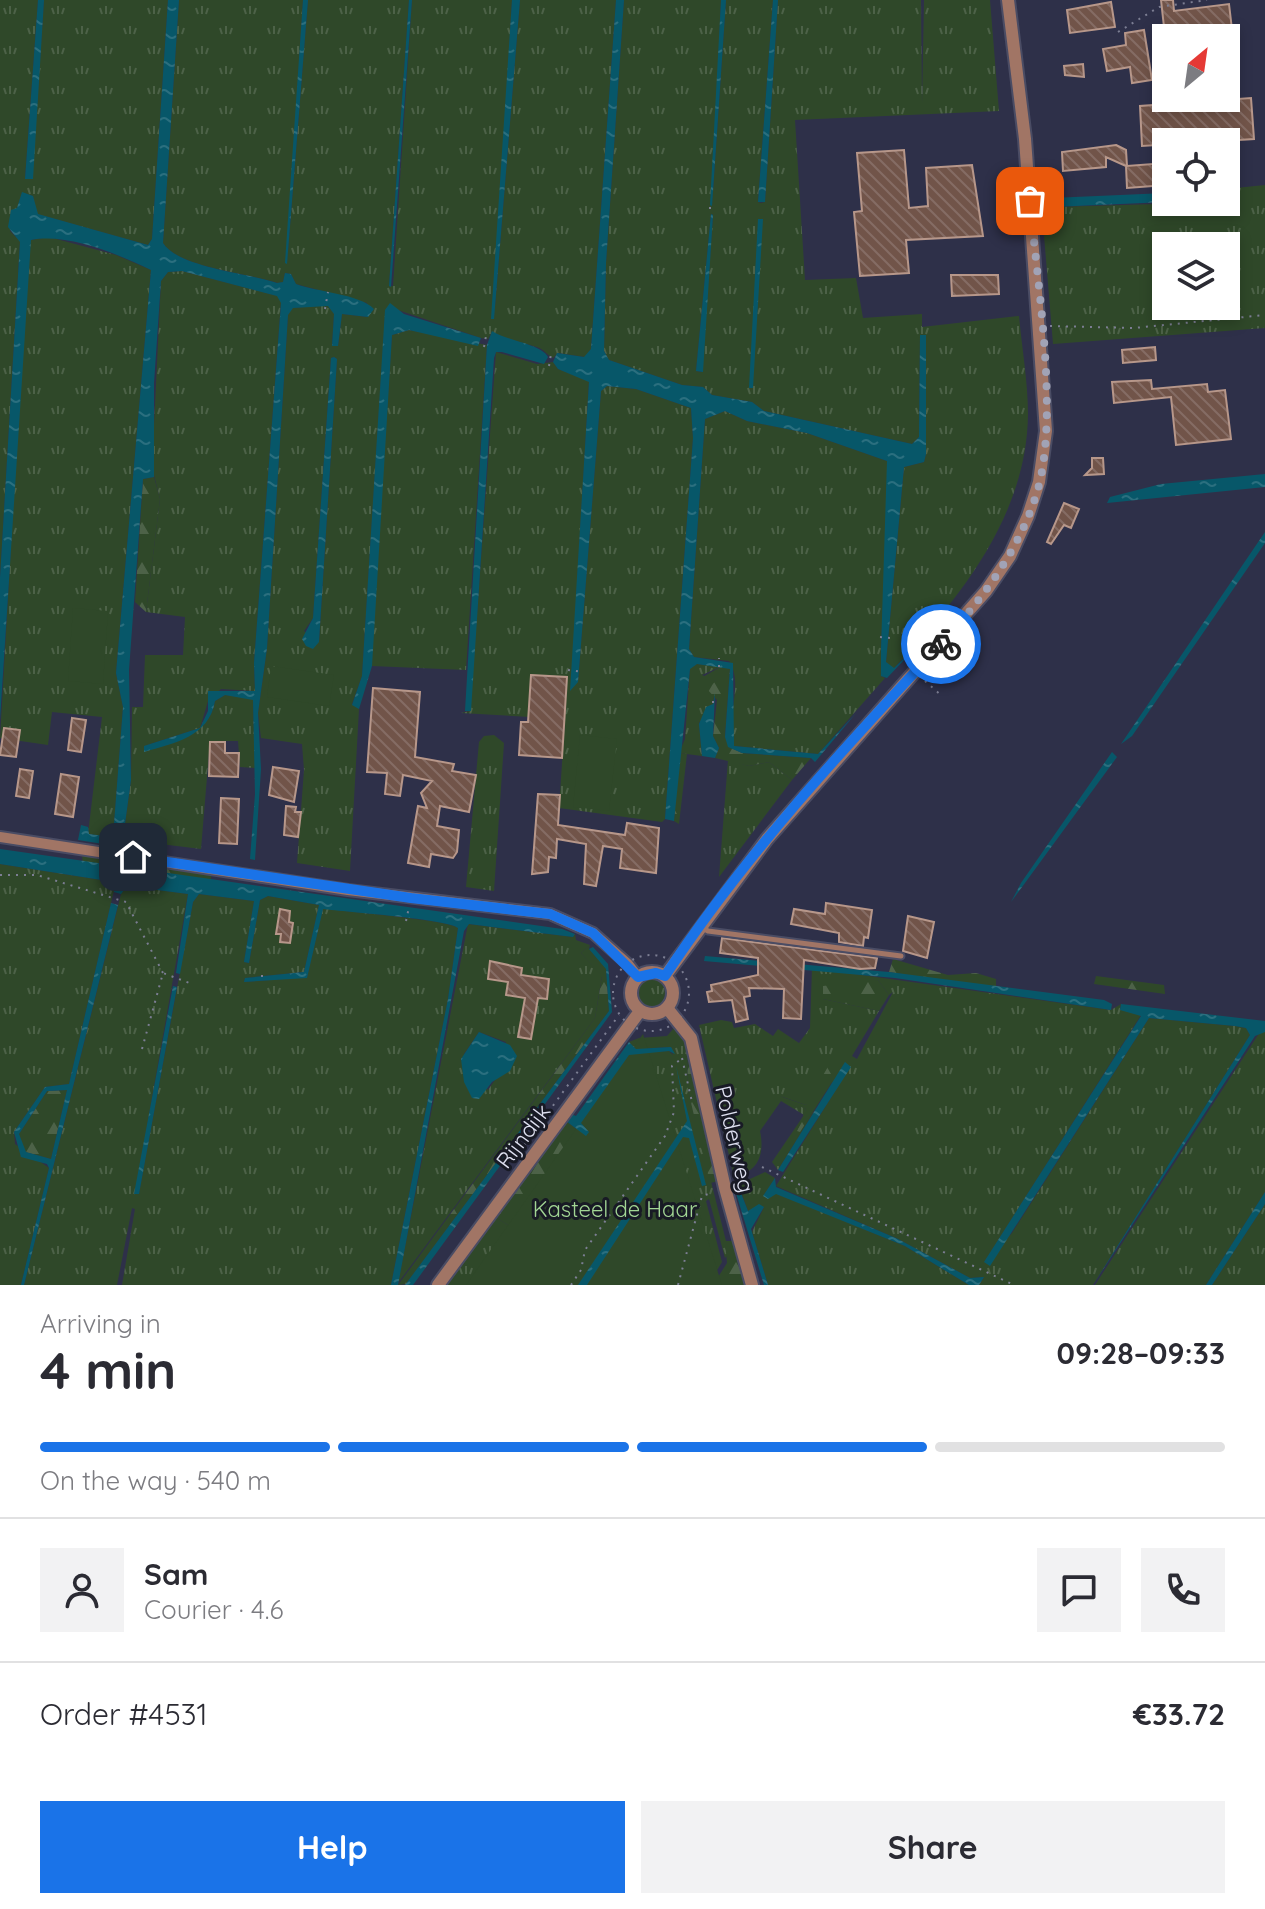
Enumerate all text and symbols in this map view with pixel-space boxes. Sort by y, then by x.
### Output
north arrow [1152,24,1240,112]
map controls [1152,24,1240,320]
button: locate [1152,128,1240,216]
pin [996,167,1064,235]
icon: bag [1008,179,1052,223]
button: layers [1152,232,1240,320]
courier [901,604,981,684]
icon: bike [919,622,963,666]
pin [99,823,167,891]
icon: home [111,835,155,879]
street label: Polderweg [709,1083,761,1195]
street label: Rijndijk [490,1098,556,1174]
park label: Kasteel de Haar [533,1195,698,1223]
text: Arriving in [40,1307,161,1340]
text: 09:28–09:33 [1056,1334,1225,1372]
text: 4 min [40,1337,176,1402]
text: On the way · 540 m [40,1464,271,1497]
button: person [40,1548,124,1632]
button: chat [1037,1548,1121,1632]
button: phone [1141,1548,1225,1632]
text: Sam [144,1555,208,1593]
text: Courier · 4.6 [144,1593,283,1626]
text: Order #4531 [40,1695,208,1733]
text: €33.72 [1133,1695,1225,1733]
button: Help [40,1801,625,1893]
button: Share [641,1801,1225,1893]

